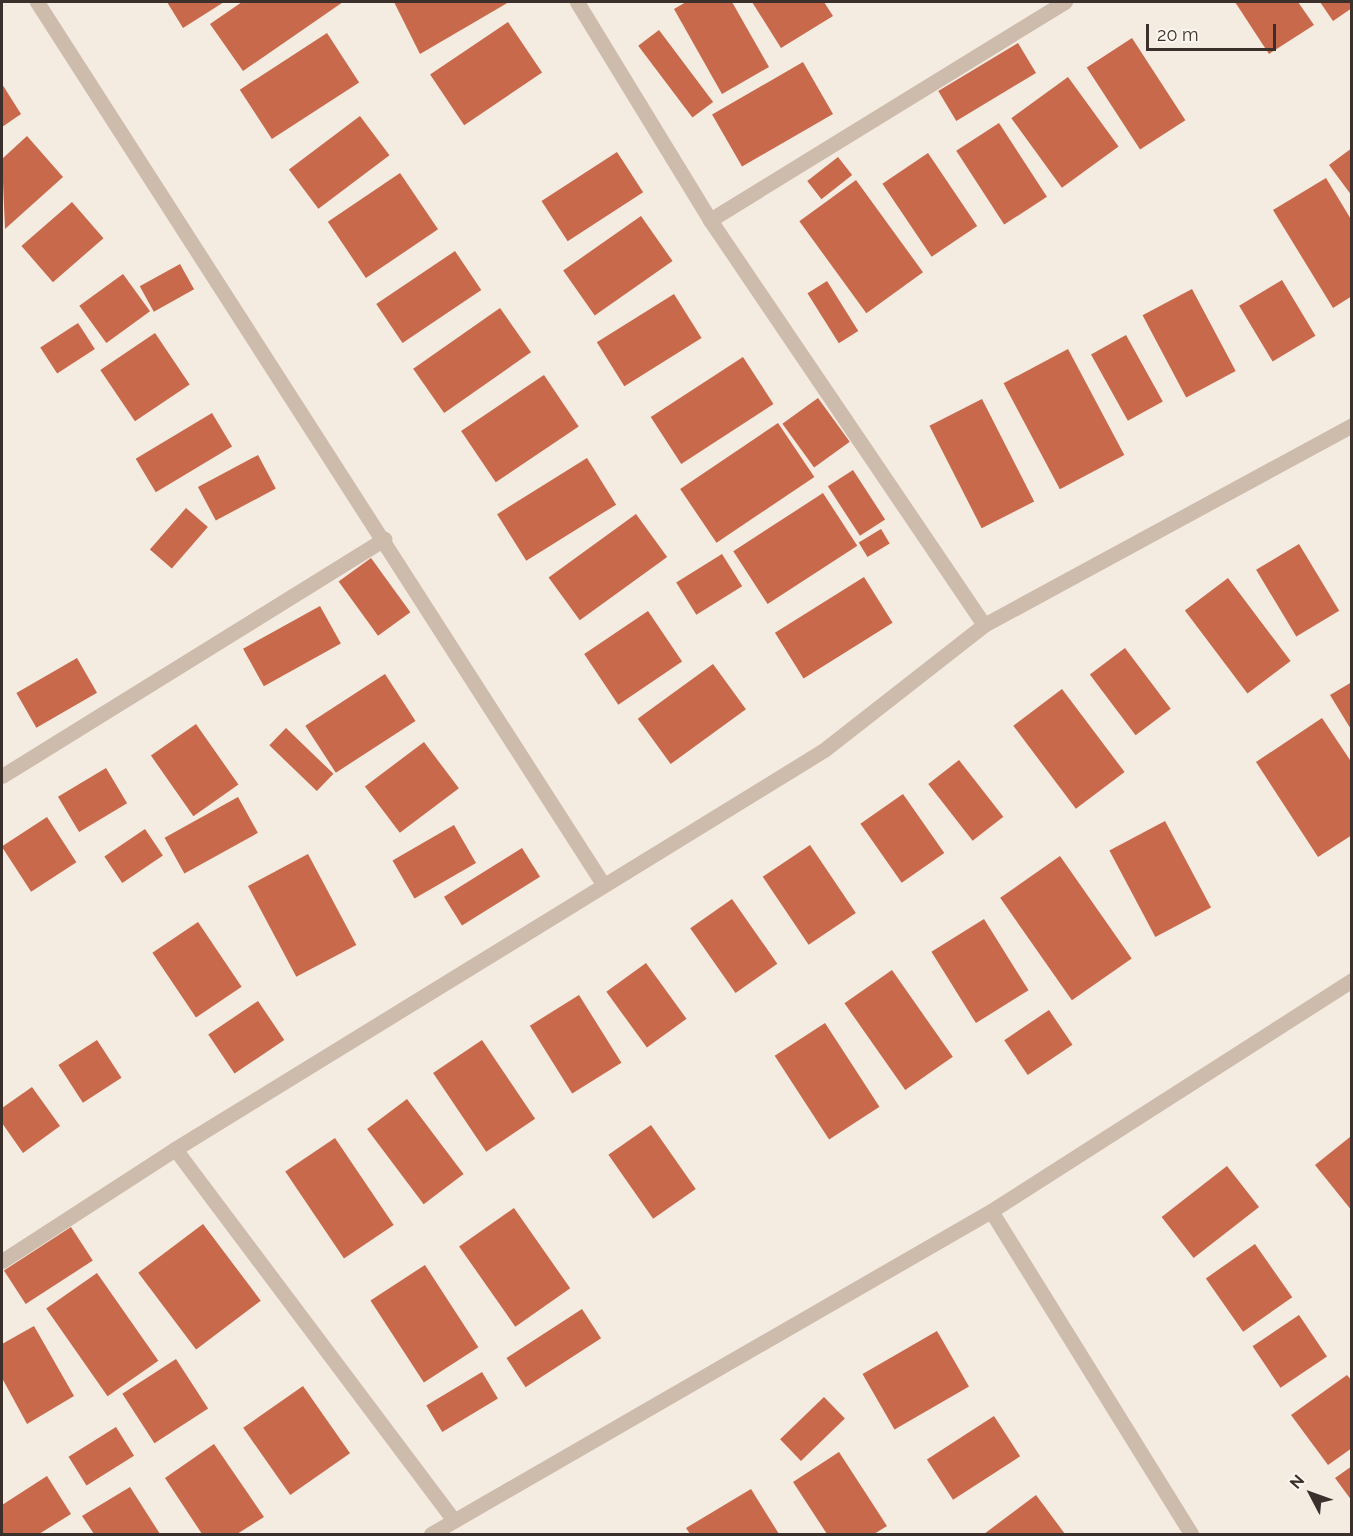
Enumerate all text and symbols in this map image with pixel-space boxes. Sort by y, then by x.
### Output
scale bar [1149,12,1280,50]
text: 20 m [1157,24,1199,45]
north arrow [1281,1464,1341,1524]
text: N [1286,1471,1308,1493]

